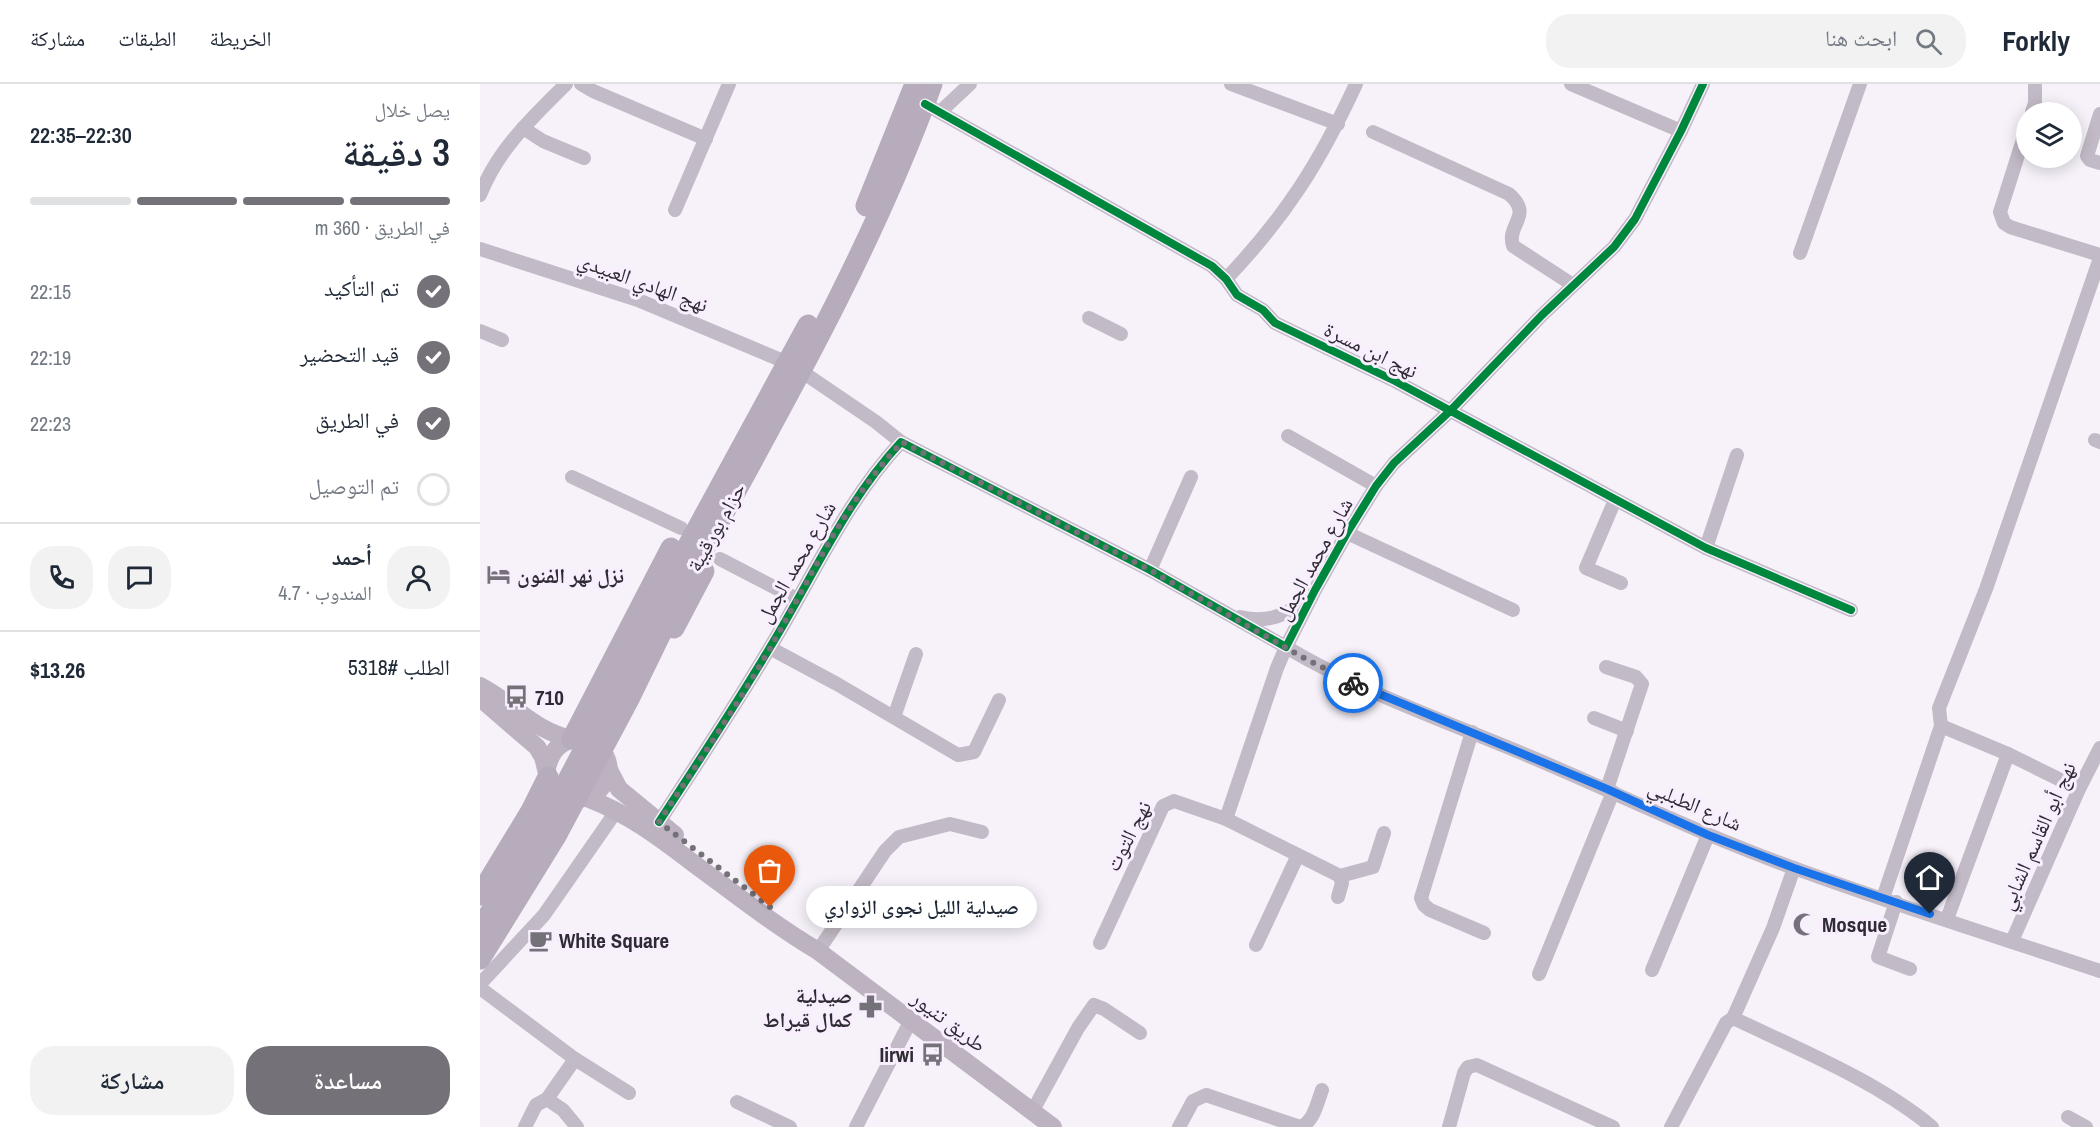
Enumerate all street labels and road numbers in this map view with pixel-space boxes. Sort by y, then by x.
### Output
street label: نهج الهادي العبيدي [573,245,712,321]
street label: نهج ابن مسرة [1319,315,1423,385]
street label: حزام بورقيبة [680,477,752,577]
street label: شارع محمد الجمل [1268,492,1360,626]
street label: شارع محمد الجمل [749,496,843,628]
street label: نهج أبو القاسم الشابي [1991,757,2085,916]
street label: شارع الطبلبي [1643,772,1746,840]
street label: نهج التوت [1098,796,1158,876]
street label: طريق تنيور [905,983,992,1059]

